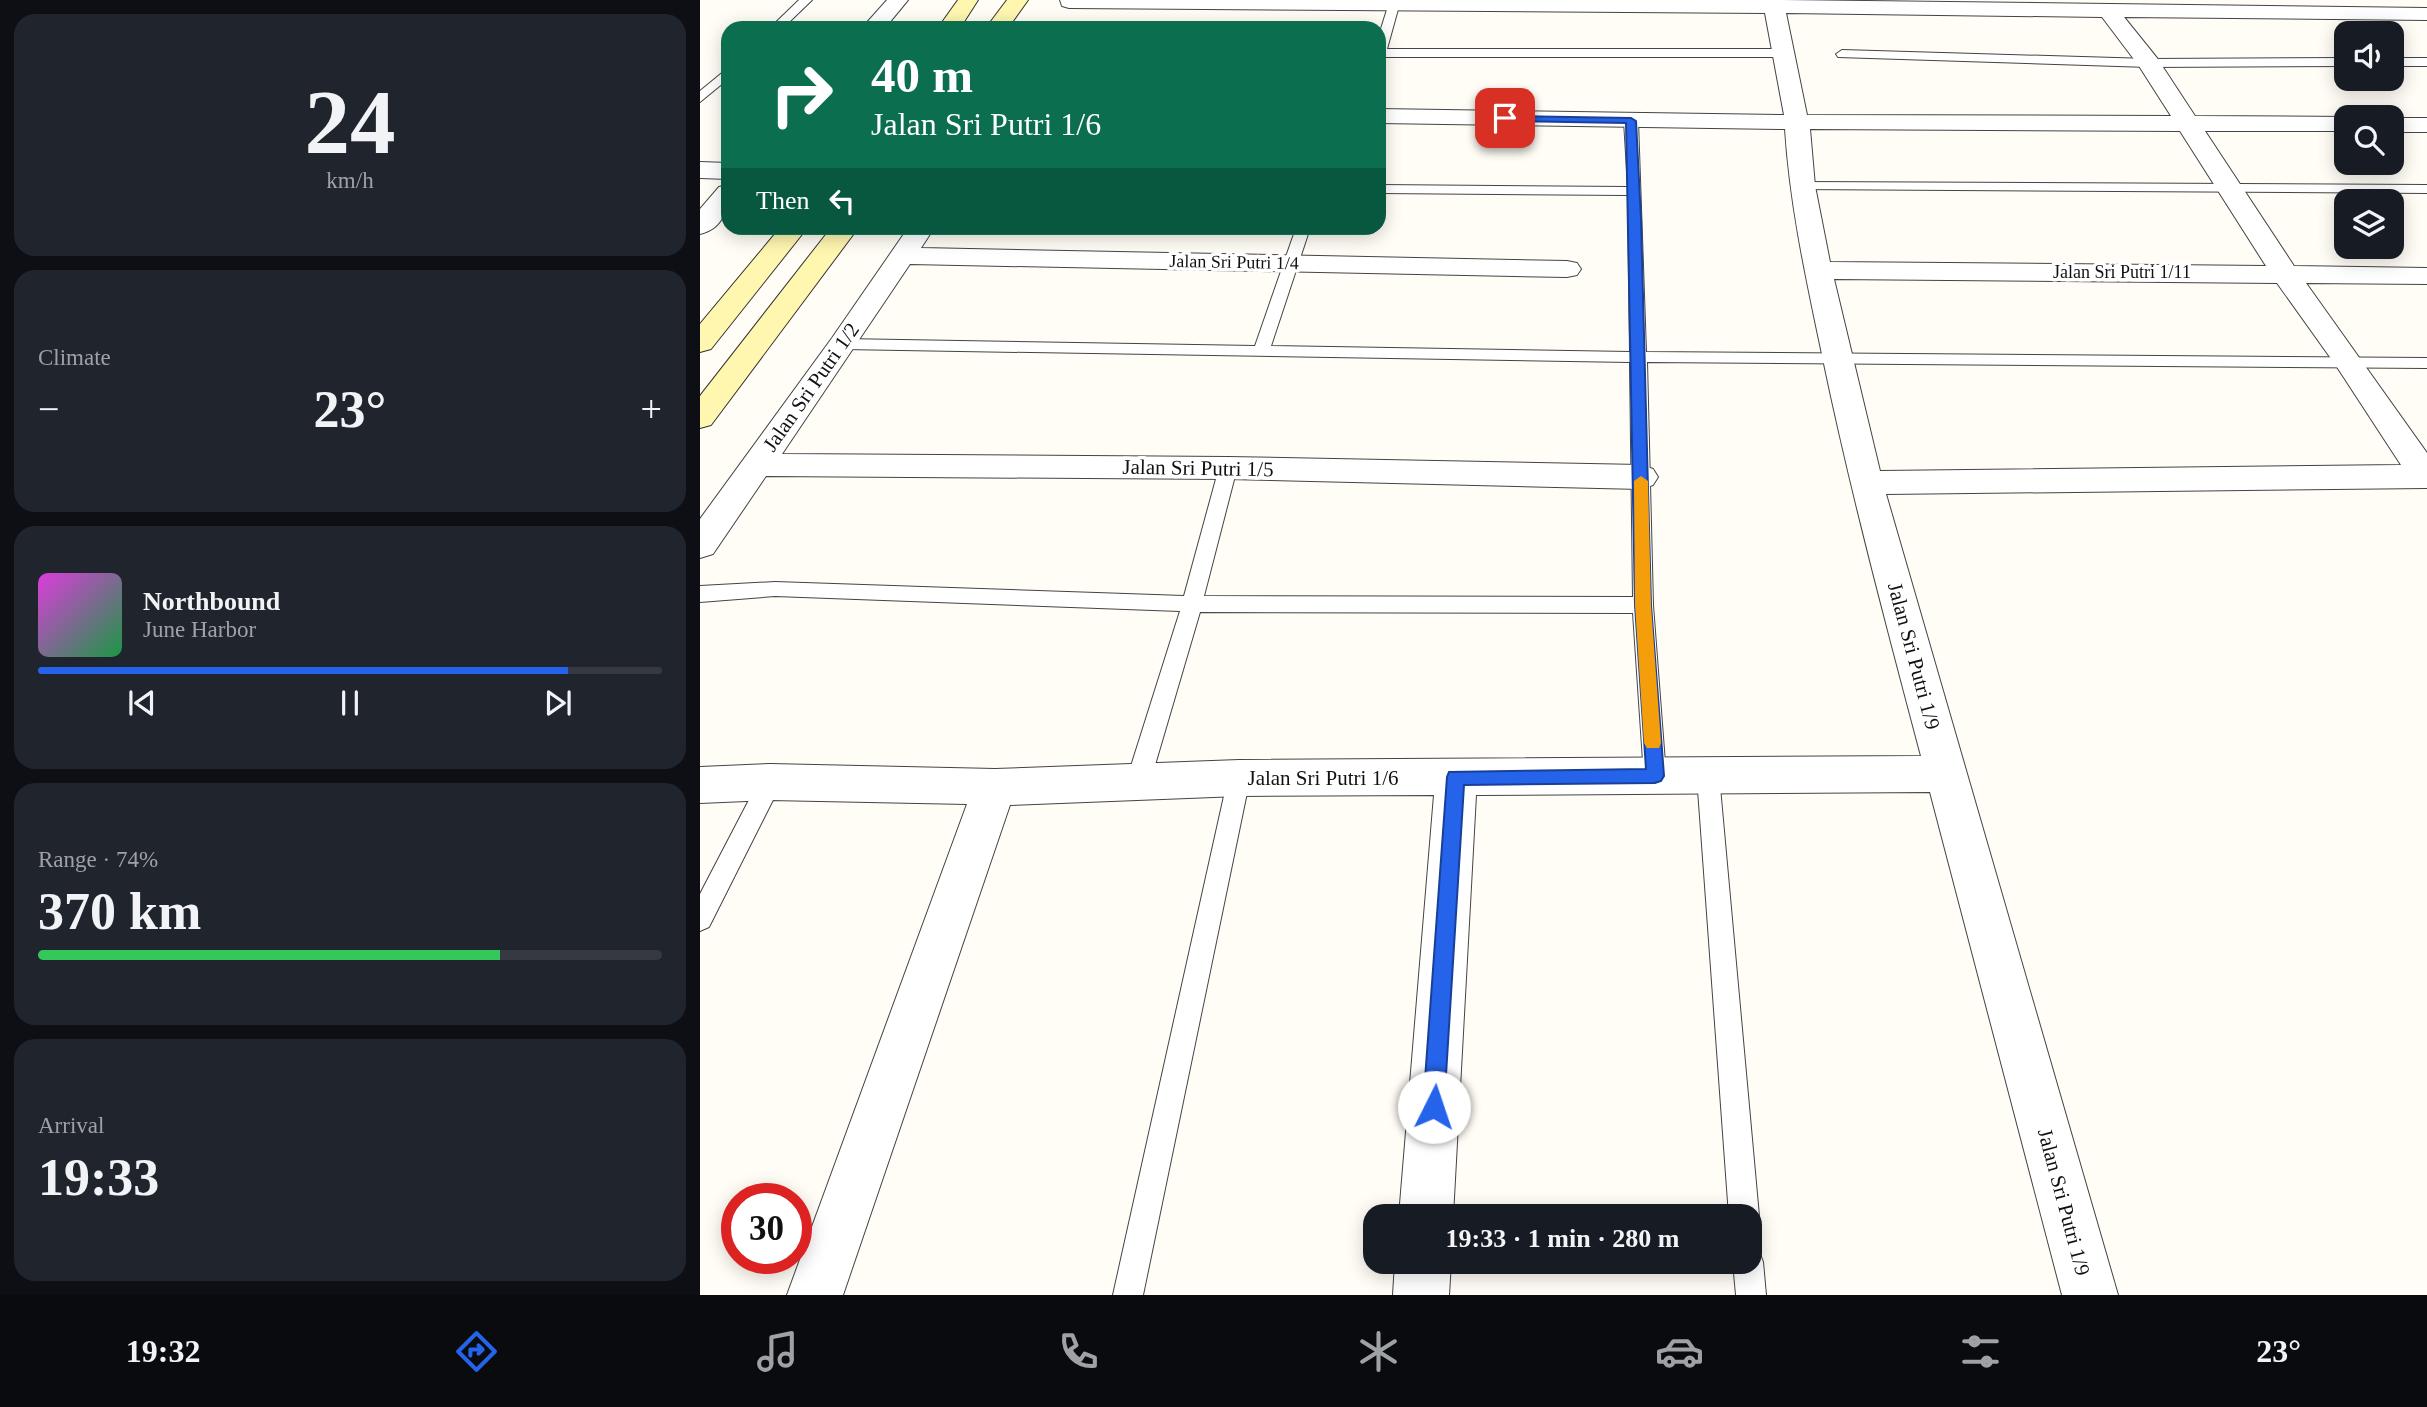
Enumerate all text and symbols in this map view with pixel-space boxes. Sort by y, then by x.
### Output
map controls [2334,21,2404,259]
button: sound [2334,21,2404,91]
text: 40 m [871,48,973,103]
icon: right [756,49,847,140]
text: 24 [305,72,396,173]
pin [1475,88,1535,148]
icon: arrive [1486,99,1524,137]
button: search [2334,105,2404,175]
text: Jalan Sri Putri 1/6 [871,106,1101,142]
text: km/h [326,168,374,193]
icon: left [823,182,861,220]
text: Then [756,186,809,215]
button: layers [2334,189,2404,259]
street label: Jalan Sri Putri 1/4 [1169,251,1299,273]
street label: Jalan Sri Putri 1/11 [2053,262,2191,282]
street label: Jalan Sri Putri 1/2 [758,318,864,456]
text: Climate [38,345,111,370]
text: 23° [314,381,386,438]
text: − [38,388,59,430]
text: + [641,388,662,430]
street label: Jalan Sri Putri 1/5 [1122,455,1274,481]
street label: Jalan Sri Putri 1/9 [1883,580,1945,732]
text: Northbound [143,587,280,616]
text: June Harbor [143,617,256,642]
icon: previous [123,684,161,722]
icon: pause [331,684,369,722]
icon: next [539,684,577,722]
street label: Jalan Sri Putri 1/6 [1247,766,1399,790]
text: Range · 74% [38,847,158,872]
text: 370 km [38,883,201,940]
position arrow [1397,1070,1471,1144]
text: Arrival [38,1113,104,1138]
street label: Jalan Sri Putri 1/9 [2033,1126,2095,1278]
text: 19:33 [38,1149,159,1206]
speed limit sign: 30 [721,1183,812,1274]
text: 19:33 · 1 min · 280 m [1446,1224,1680,1253]
icon: directions [452,1327,501,1376]
icon: music [753,1327,802,1376]
icon: phone [1054,1327,1103,1376]
icon: climate [1354,1327,1403,1376]
icon: car [1655,1327,1704,1376]
icon: filters [1956,1327,2005,1376]
text: 19:32 [126,1333,201,1369]
text: 23° [2256,1333,2301,1369]

